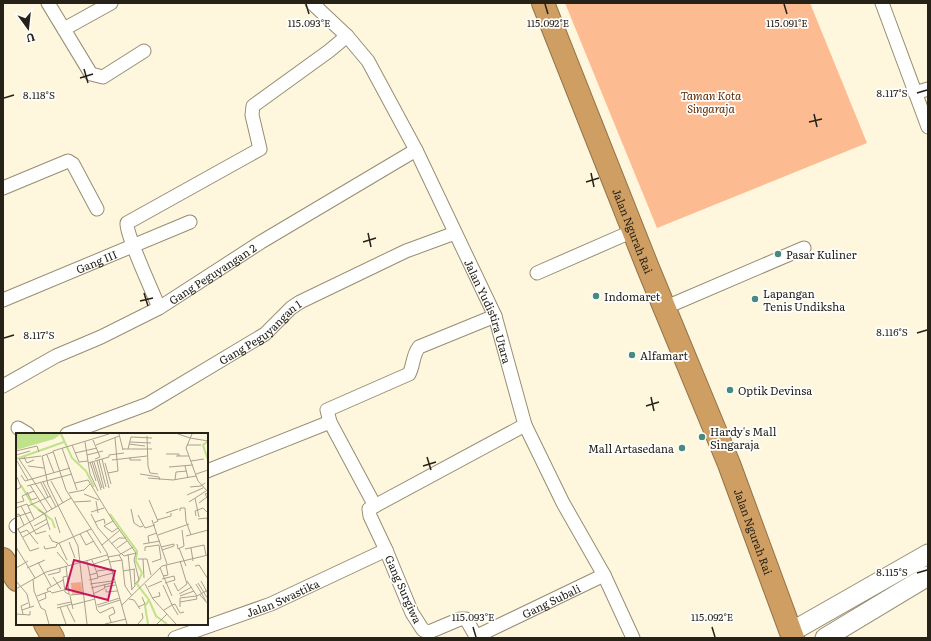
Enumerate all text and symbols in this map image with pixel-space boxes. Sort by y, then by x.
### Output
north arrow [8,8,48,48]
text: 115.093°E [288,15,330,30]
text: 115.092°E [527,15,569,30]
text: 115.091°E [766,15,808,30]
text: U [24,30,37,48]
text: 8.117°S [876,85,908,100]
text: 8.118°S [23,87,55,102]
park label: Taman Kota Singaraja [681,87,742,116]
street label: Jalan Ngurah Rai [609,186,658,276]
street label: Gang Peguyangan 2 [165,239,259,308]
street label: Gang III [73,245,119,277]
place label: Pasar Kuliner [786,246,858,262]
marker: Pasar Kuliner [773,249,783,259]
street label: Jalan Yudistira Utara [461,256,516,365]
place label: Lapangan Tenis Undiksha [763,285,845,314]
place label: Indomaret [604,288,661,304]
marker: Indomaret [591,291,601,301]
marker: Lapangan Tenis Undiksha [750,294,760,304]
street label: Gang Peguyangan 1 [216,295,305,368]
text: 8.116°S [876,324,908,339]
text: 8.117°S [23,327,55,342]
place label: Alfamart [640,347,688,363]
marker: Alfamart [627,350,637,360]
place label: Optik Devinsa [738,382,812,398]
marker: Optik Devinsa [725,385,735,395]
place label: Hardy's Mall Singaraja [710,423,777,452]
marker: Hardy's Mall Singaraja [697,432,707,442]
inset map [16,433,208,625]
place label: Mall Artasedana [588,440,674,456]
marker: Mall Artasedana [677,443,687,453]
street label: Jalan Ngurah Rai [731,486,777,577]
street label: Gang Surgiwa [382,552,426,626]
text: 8.115°S [876,564,908,579]
street label: Jalan Swastika [244,575,322,620]
street label: Gang Subali [519,580,583,621]
text: 115.093°E [452,609,494,624]
text: 115.092°E [691,609,733,624]

